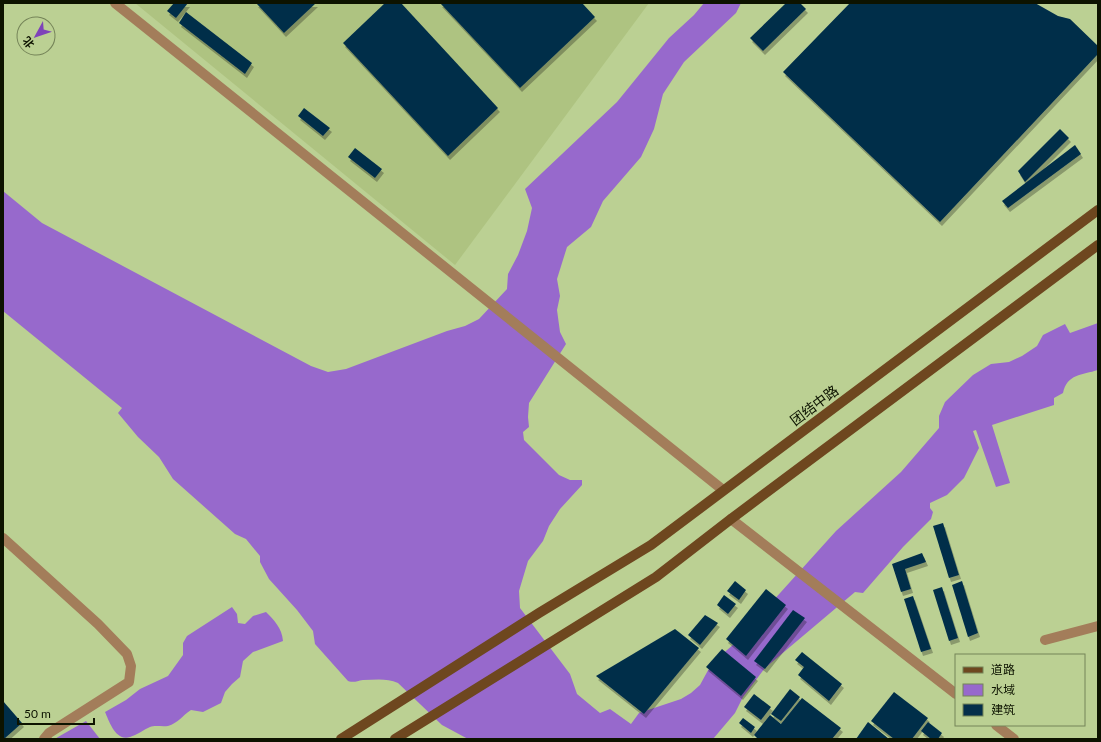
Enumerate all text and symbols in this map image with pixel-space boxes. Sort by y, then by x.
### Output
north arrow [16,16,56,56]
text: 北 [19,34,36,51]
street label: 团结中路 [787,381,841,429]
legend [955,654,1085,726]
text: 道路 [991,662,1015,677]
text: 水域 [991,682,1015,697]
scale bar [18,700,94,726]
text: 建筑 [991,702,1015,717]
text: 50 m [24,706,51,721]

